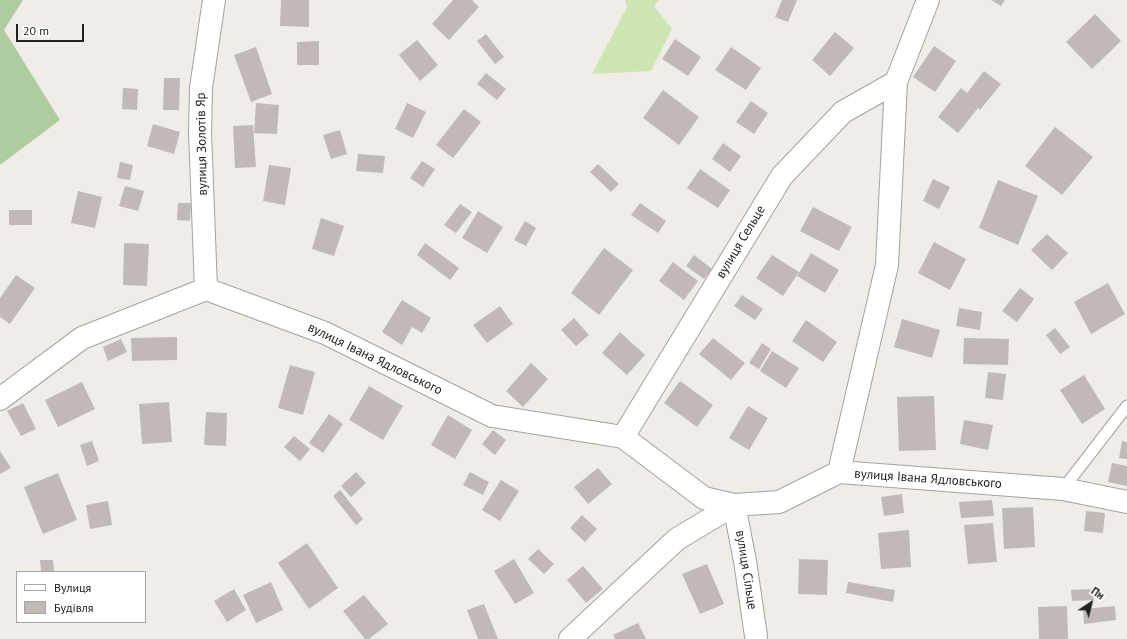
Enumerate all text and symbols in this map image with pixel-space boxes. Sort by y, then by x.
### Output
scale bar [18,16,86,42]
text: 20 m [23,23,49,38]
street label: вулиця Золотів Яр [193,92,211,196]
street label: вулиця Сельце [713,203,769,281]
street label: вулиця Івана Ядловського [305,320,445,398]
street label: вулиця Івана Ядловського [854,466,1002,492]
street label: вулиця Сільце [732,529,760,611]
legend [16,571,146,623]
text: Вулиця [54,580,91,595]
north arrow [1071,583,1111,623]
text: Пн [1089,584,1107,603]
text: Будівля [54,600,93,615]

